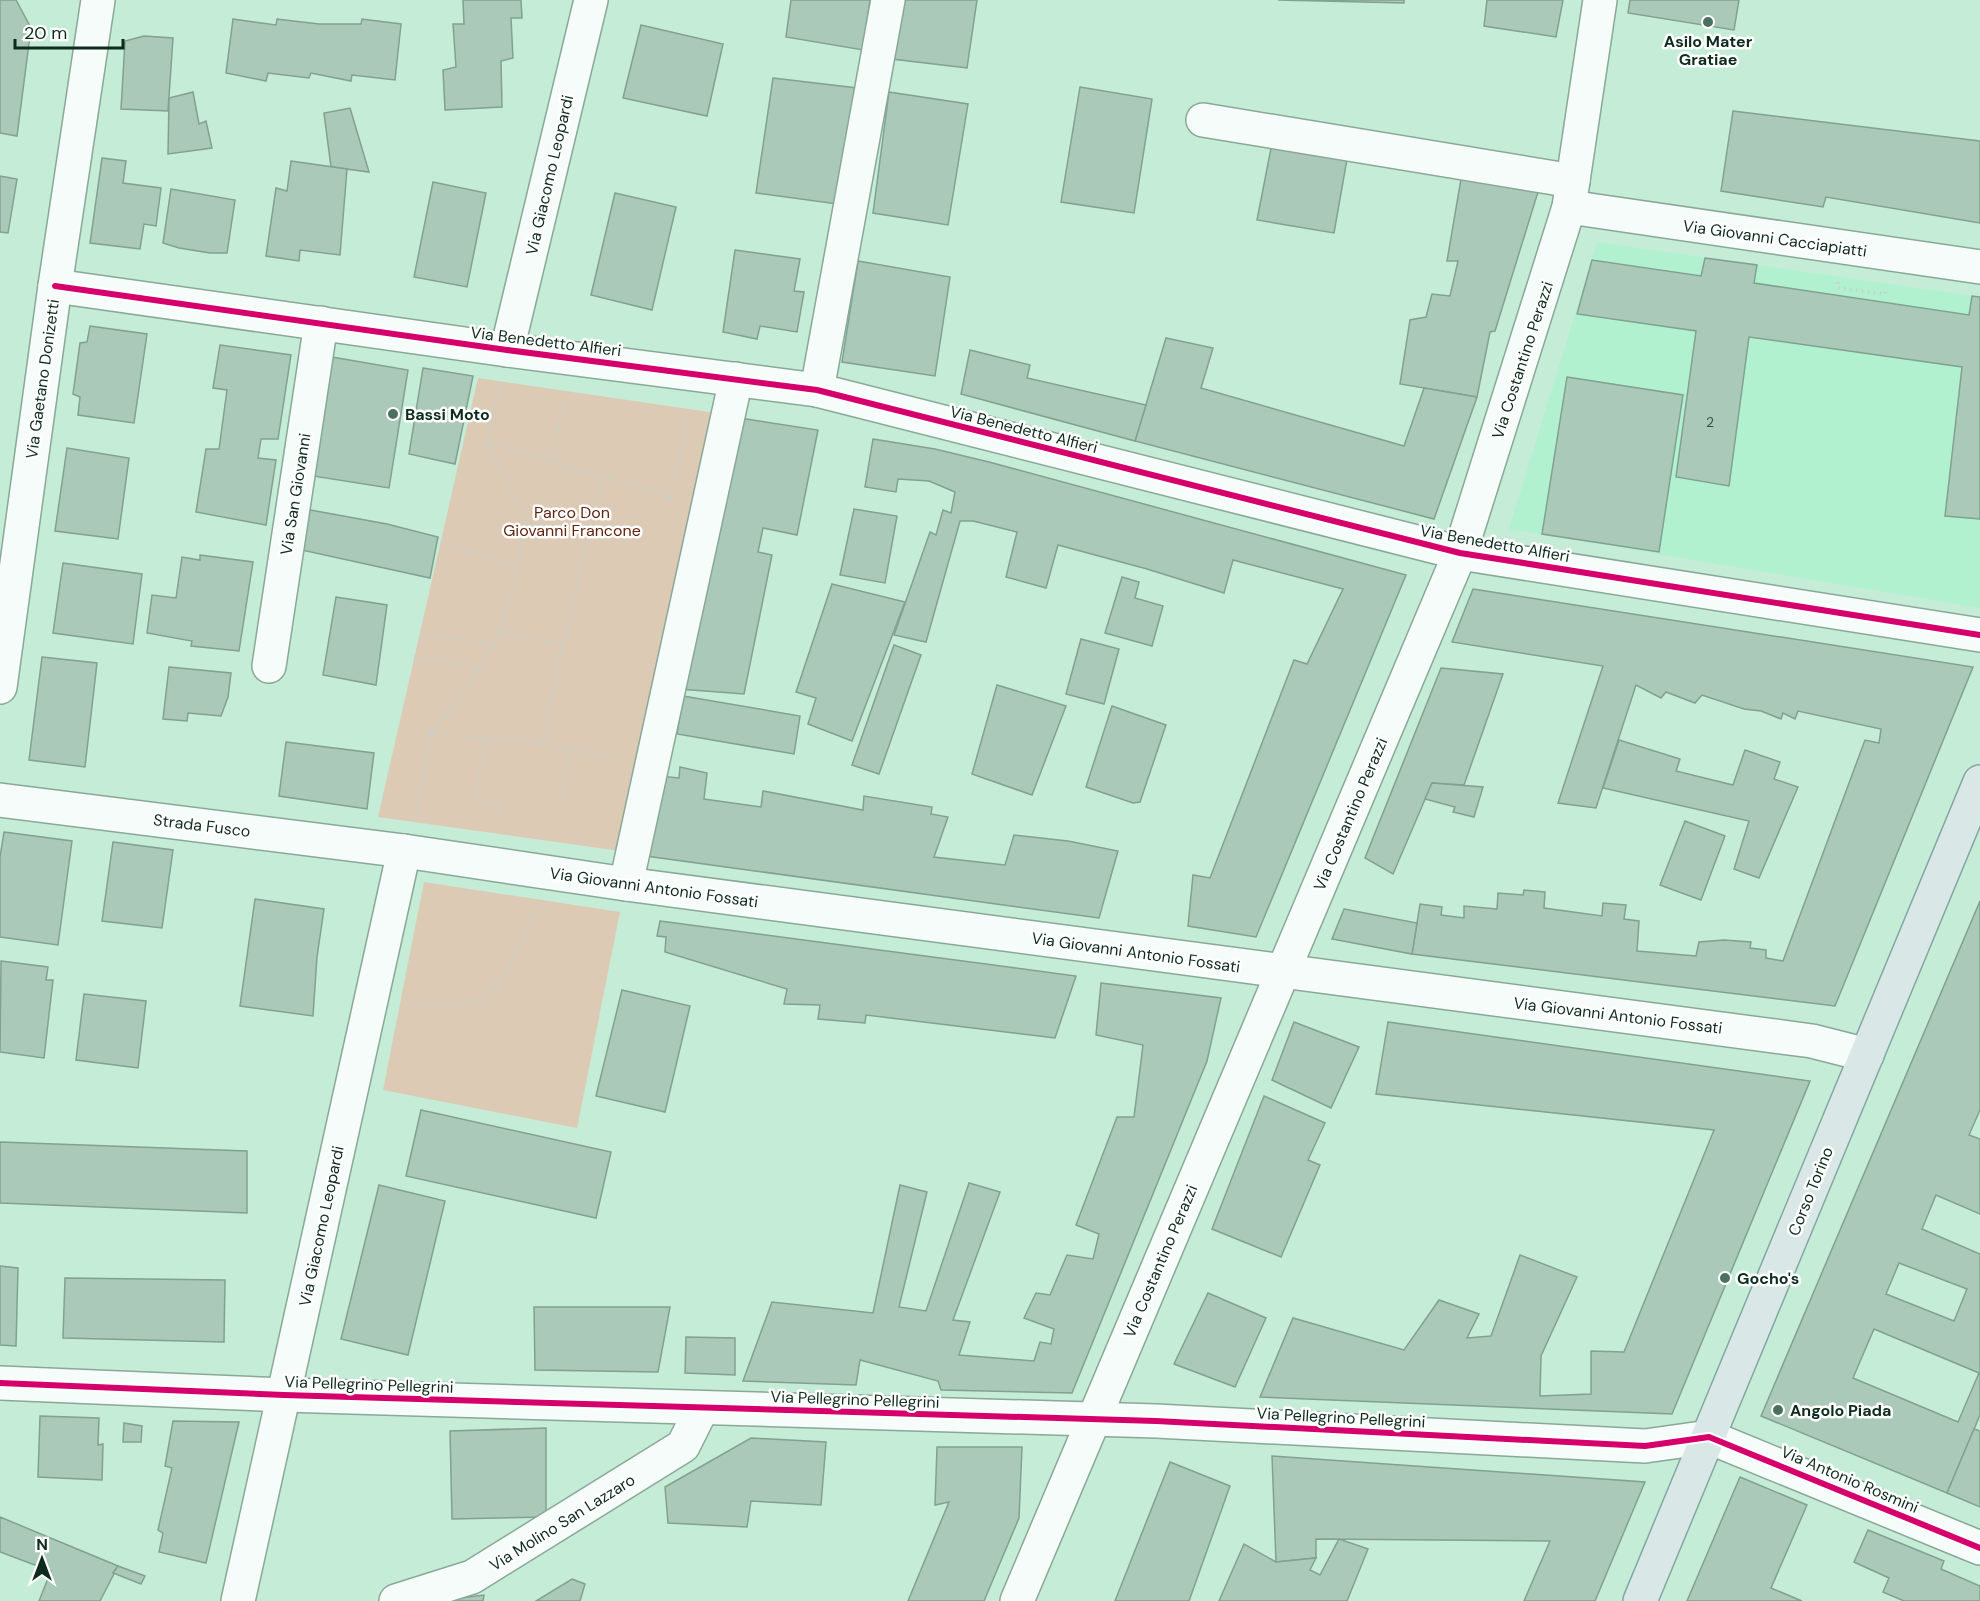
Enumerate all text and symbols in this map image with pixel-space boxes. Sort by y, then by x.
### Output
scale bar [15,12,123,50]
marker: Asilo Mater Gratiae [1701,15,1715,29]
text: 20 m [24,21,67,45]
place label: Asilo Mater Gratiae [1664,31,1753,70]
street label: Via Giacomo Leopardi [521,93,578,257]
street label: Via Giovanni Cacciapiatti [1682,215,1868,262]
street label: Via Costantino Perazzi [1487,279,1558,442]
street label: Via Gaetano Donizetti [21,298,64,460]
street label: Via Benedetto Alfieri [469,322,622,361]
street label: Via Benedetto Alfieri [948,401,1100,458]
place label: Bassi Moto [405,404,490,425]
marker: Bassi Moto [386,407,400,421]
house number: 2 [1706,413,1714,431]
street label: Via San Giovanni [276,432,315,556]
park label: Parco Don Giovanni Francone [503,502,641,541]
street label: Via Benedetto Alfieri [1418,520,1571,567]
street label: Via Costantino Perazzi [1309,734,1392,894]
street label: Strada Fusco [152,809,252,842]
street label: Via Giovanni Antonio Fossati [548,862,759,913]
street label: Via Giovanni Antonio Fossati [1030,927,1241,978]
street label: Via Giovanni Antonio Fossati [1512,992,1724,1039]
street label: Via Giacomo Leopardi [294,1144,349,1308]
street label: Corso Torino [1783,1144,1838,1239]
street label: Via Costantino Perazzi [1119,1181,1202,1341]
place label: Gocho's [1737,1268,1799,1289]
marker: Gocho's [1718,1271,1732,1285]
street label: Via Pellegrino Pellegrini [284,1371,454,1398]
street label: Via Pellegrino Pellegrini [770,1386,940,1413]
place label: Angolo Piada [1790,1400,1891,1421]
street label: Via Pellegrino Pellegrini [1256,1403,1426,1432]
marker: Angolo Piada [1771,1403,1785,1417]
street label: Via Antonio Rosmini [1778,1441,1922,1518]
street label: Via Molino San Lazzaro [486,1469,639,1576]
north arrow [12,1529,72,1589]
text: N [36,1534,48,1555]

